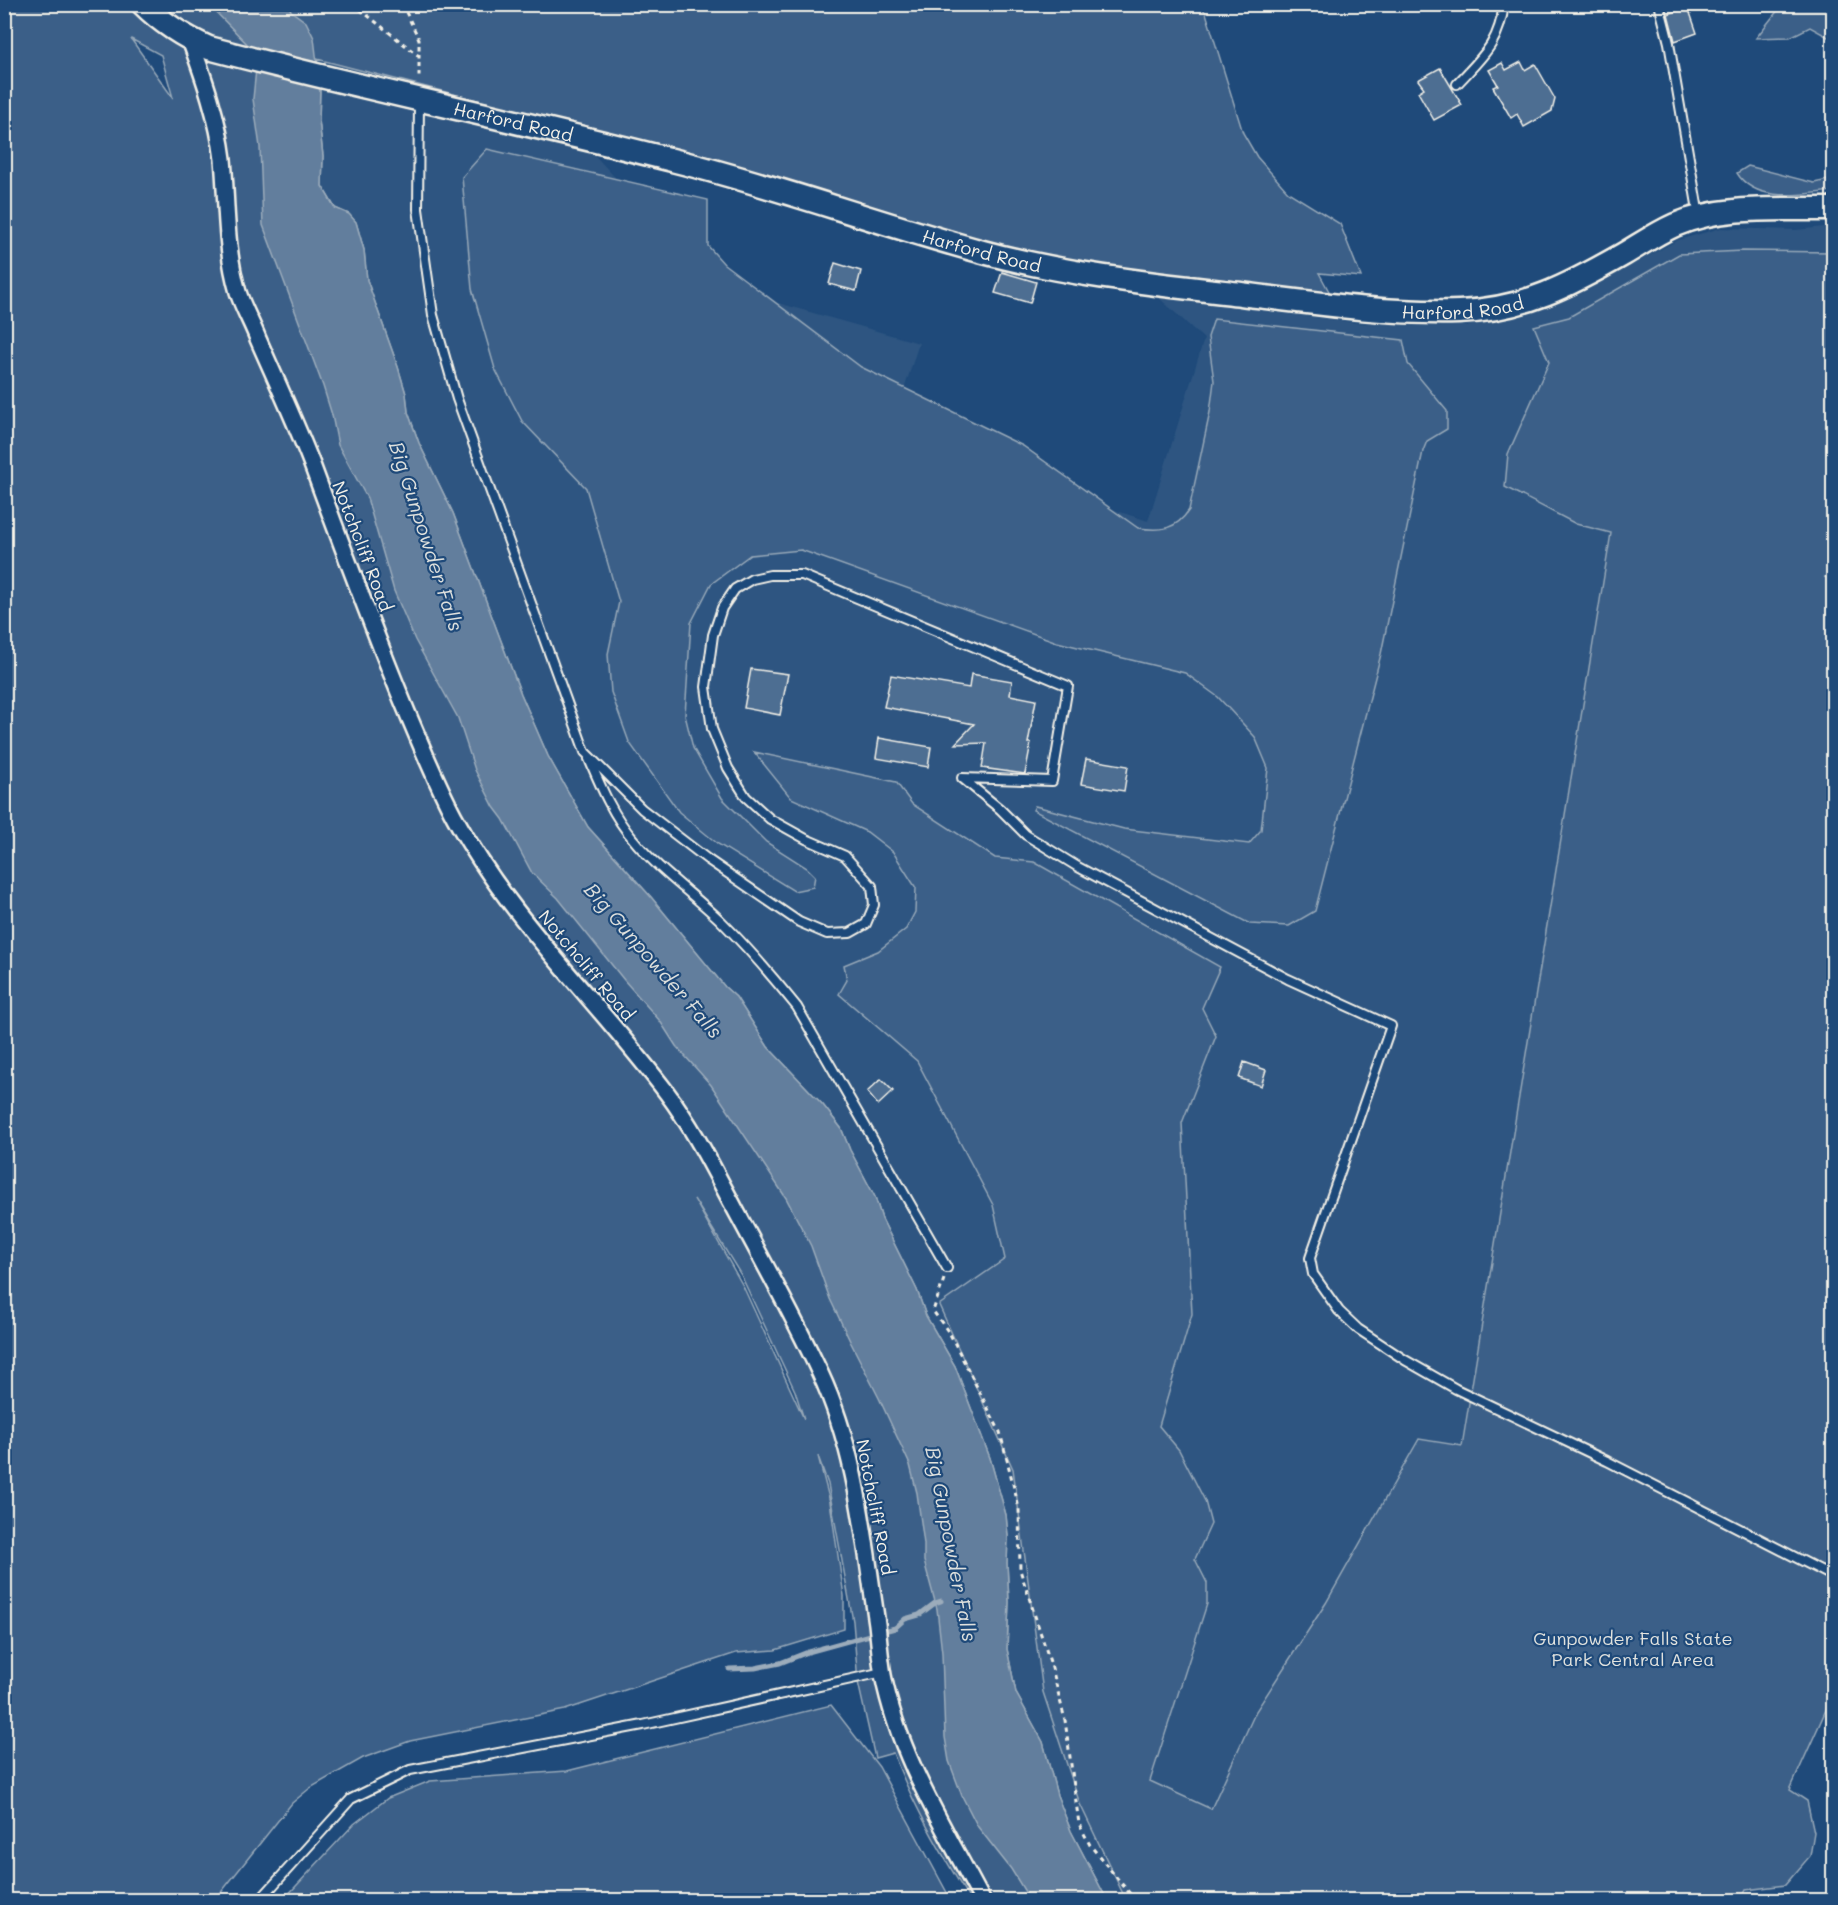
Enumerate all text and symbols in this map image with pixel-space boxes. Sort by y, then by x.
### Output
street label: Harford Road [451,96,576,147]
street label: Harford Road [920,223,1043,277]
street label: Harford Road [1401,290,1526,324]
water label: Big Gunpowder Falls [384,438,470,634]
street label: Notchcliff Road [327,477,399,615]
water label: Big Gunpowder Falls [579,877,729,1043]
street label: Notchcliff Road [534,904,640,1026]
street label: Notchcliff Road [851,1437,901,1577]
water label: Big Gunpowder Falls [920,1444,984,1644]
park label: Gunpowder Falls State Park Central Area [1533,1626,1733,1671]

